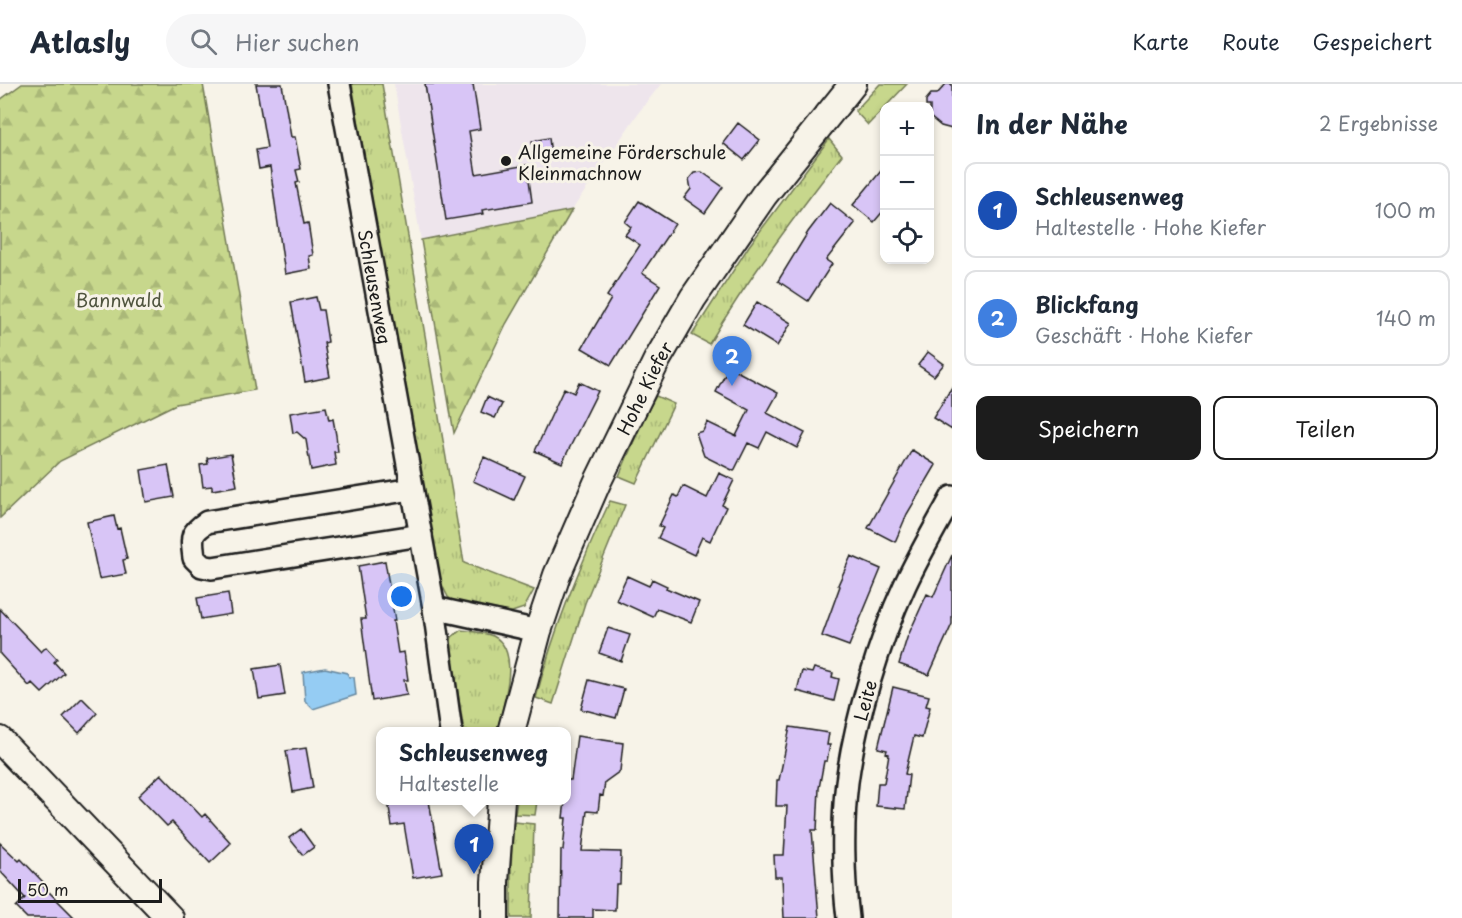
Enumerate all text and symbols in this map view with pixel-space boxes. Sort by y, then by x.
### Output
search box [166,14,586,68]
text: Atlasly [30,20,130,63]
icon: search [187,25,220,58]
text: Hier suchen [235,25,359,58]
text: Karte [1132,25,1189,57]
text: Route [1222,25,1280,57]
text: Gespeichert [1313,25,1432,57]
map controls [880,102,934,264]
button: + [880,102,934,156]
text: In der Nähe [976,104,1128,143]
text: 2 Ergebnisse [1319,108,1438,138]
place label: Allgemeine Förderschule Kleinmachnow [518,138,726,186]
marker: Allgemeine Förderschule Kleinmachnow [499,154,513,168]
button: − [880,156,934,210]
text: Schleusenweg [1035,179,1184,212]
text: 1 [993,195,1002,225]
text: 100 m [1375,195,1436,225]
button: locate [880,210,934,264]
text: Haltestelle · Hohe Kiefer [1035,212,1266,242]
street label: Schleusenweg [352,227,399,347]
park label: Bannwald [76,286,162,313]
text: Blickfang [1035,287,1139,320]
text: 2 [990,303,1005,333]
text: 140 m [1376,303,1436,333]
text: Geschäft · Hohe Kiefer [1035,320,1253,350]
street label: Hohe Kiefer [609,336,679,439]
pin: 2 [712,336,752,386]
button: Speichern [976,396,1201,460]
button: Teilen [1213,396,1438,460]
your location [387,582,416,611]
street label: Leite [846,676,883,724]
popup [376,727,571,805]
text: Schleusenweg [399,735,548,768]
text: Haltestelle [399,768,499,798]
pin: 1 [454,824,494,874]
scale bar [18,876,162,904]
text: 50 m [27,877,68,901]

